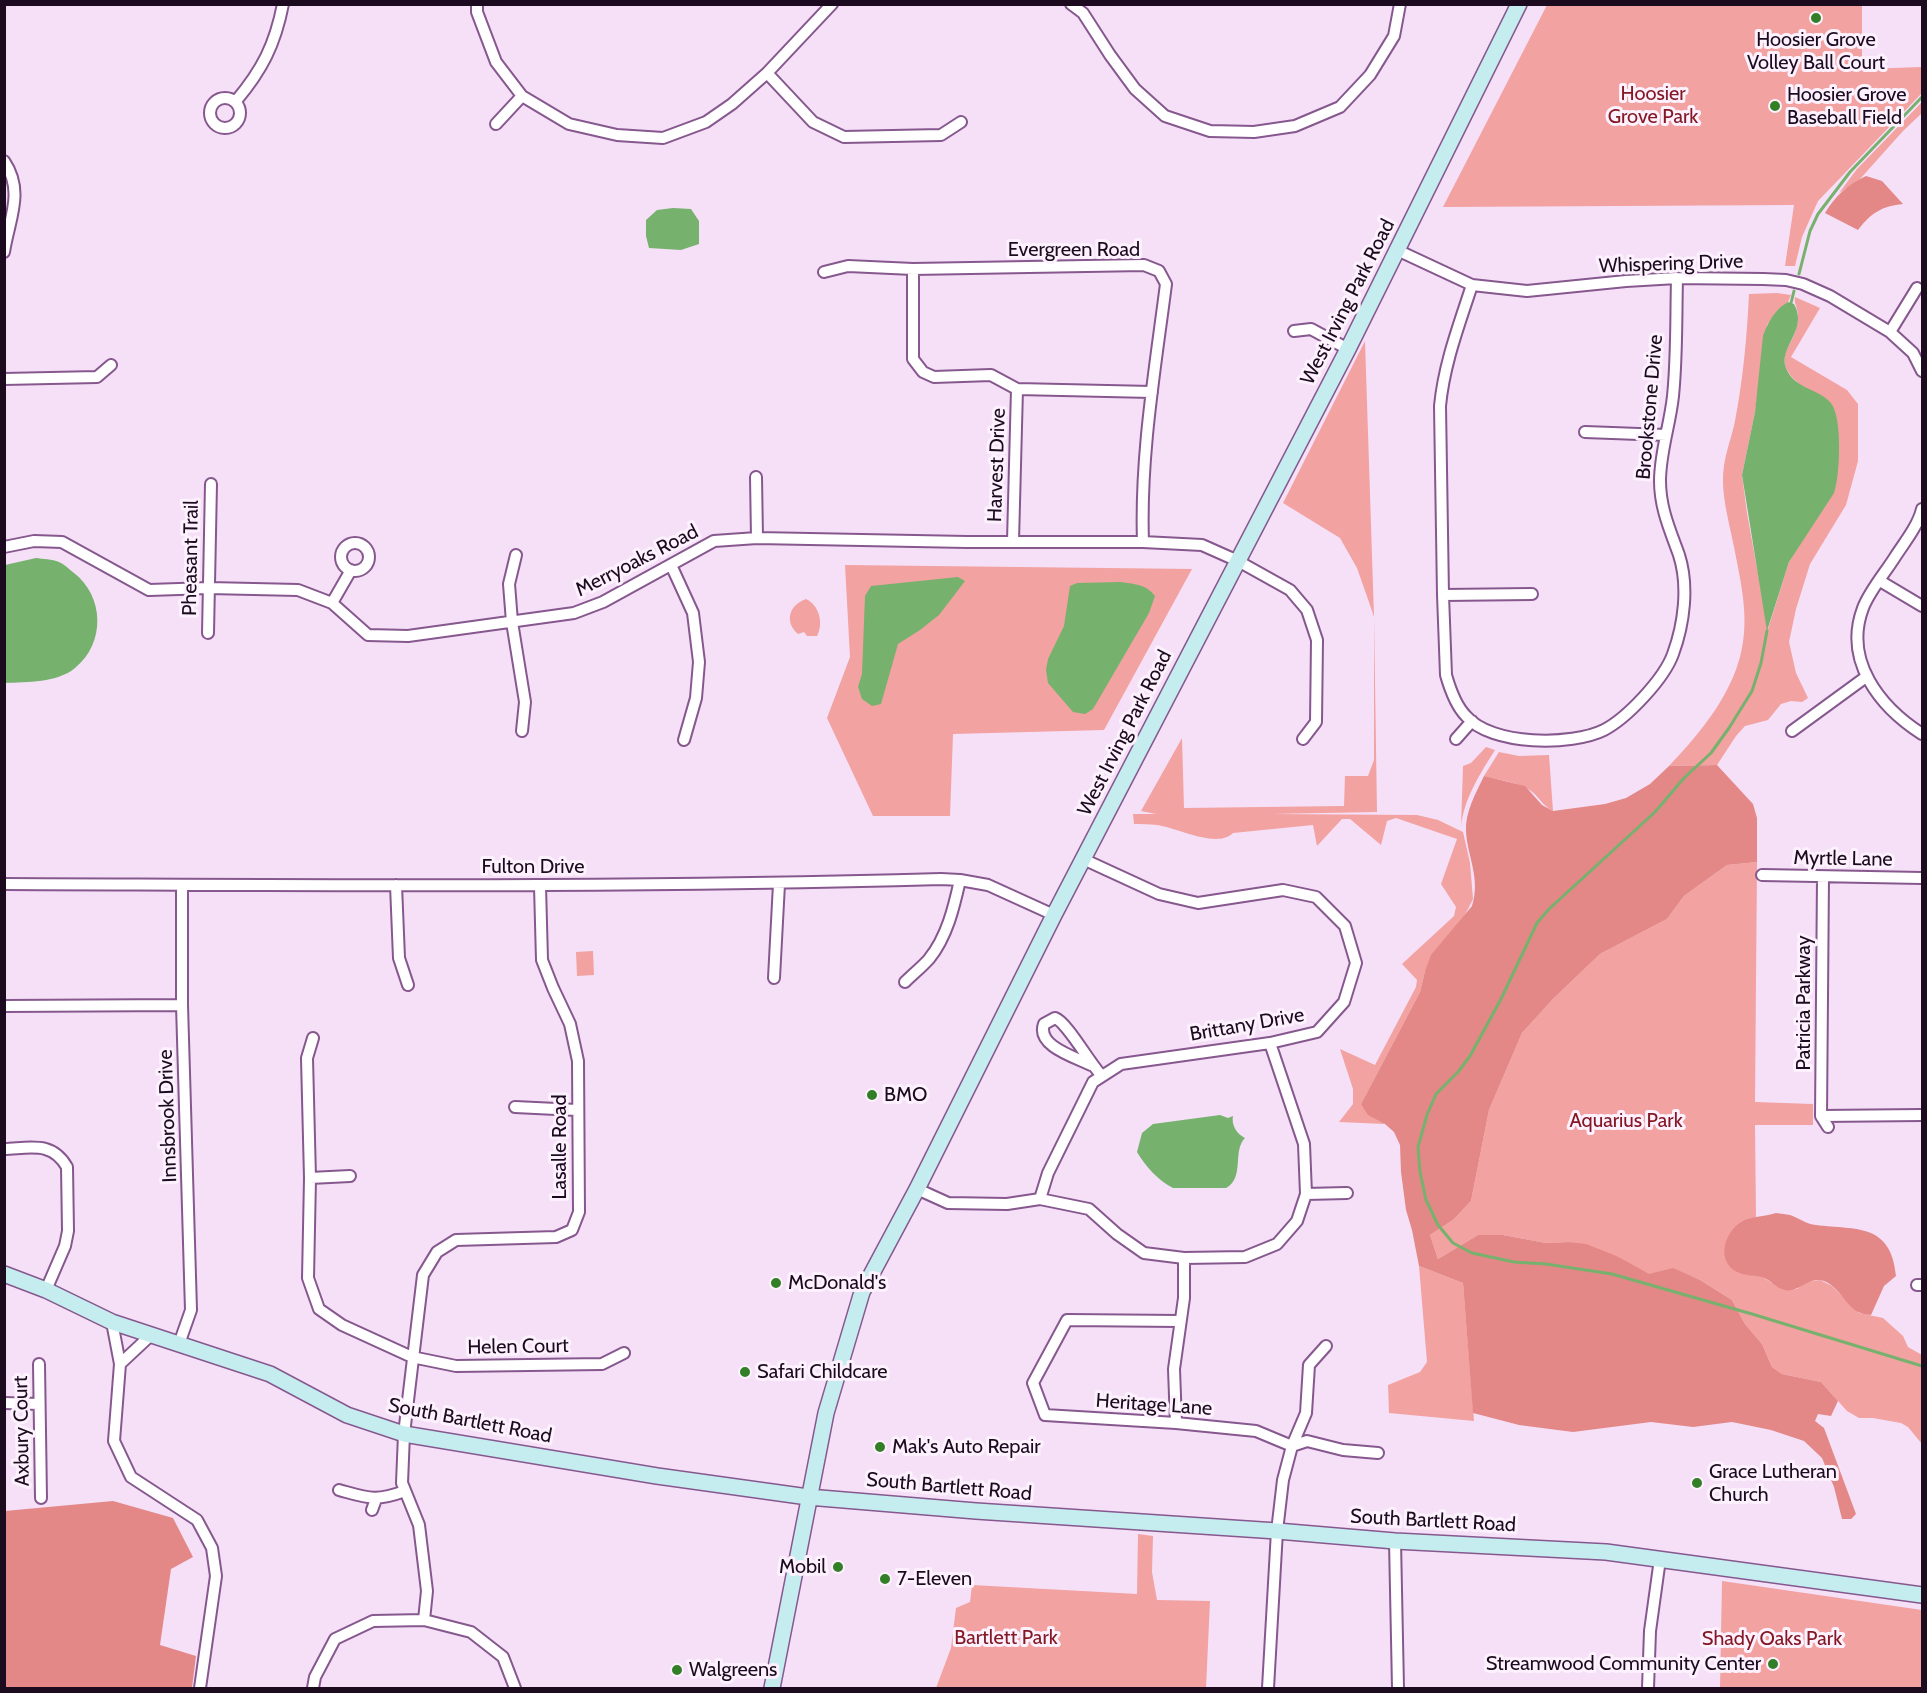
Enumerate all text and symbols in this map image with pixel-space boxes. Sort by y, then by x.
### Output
marker: Hoosier Grove Volley Ball Court [1809,11,1823,25]
place label: Hoosier Grove Volley Ball Court [1747,28,1885,75]
park label: Hoosier Grove Park [1608,82,1698,129]
place label: Hoosier Grove Baseball Field [1787,83,1907,130]
marker: Hoosier Grove Baseball Field [1768,99,1782,113]
street label: West Irving Park Road [1296,215,1400,389]
street label: Evergreen Road [1008,238,1140,262]
street label: Whispering Drive [1598,249,1744,279]
street label: Brookstone Drive [1632,333,1668,481]
street label: Harvest Drive [983,408,1011,522]
street label: Pheasant Trail [178,500,204,616]
street label: Merryoaks Road [572,520,702,602]
street label: West Irving Park Road [1073,646,1177,820]
street label: Myrtle Lane [1793,846,1893,872]
street label: Fulton Drive [482,855,584,879]
street label: Patricia Parkway [1792,935,1816,1071]
street label: Brittany Drive [1188,1003,1306,1047]
street label: Innsbrook Drive [154,1049,182,1183]
place label: BMO [884,1083,927,1107]
marker: BMO [865,1088,879,1102]
street label: Lasalle Road [548,1095,572,1199]
park label: Aquarius Park [1569,1109,1683,1133]
place label: McDonald's [788,1271,886,1295]
marker: McDonald's [769,1276,783,1290]
street label: Helen Court [467,1334,569,1360]
place label: Safari Childcare [757,1360,887,1384]
marker: Safari Childcare [738,1365,752,1379]
street label: Axbury Court [9,1375,35,1487]
street label: Heritage Lane [1095,1389,1213,1421]
street label: South Bartlett Road [386,1393,554,1449]
place label: Mak's Auto Repair [892,1435,1041,1459]
marker: Mak's Auto Repair [873,1440,887,1454]
place label: Grace Lutheran Church [1709,1460,1837,1507]
street label: South Bartlett Road [865,1468,1033,1506]
marker: Grace Lutheran Church [1690,1476,1704,1490]
street label: South Bartlett Road [1349,1505,1517,1537]
place label: Mobil [779,1555,826,1579]
marker: Mobil [831,1560,845,1574]
place label: 7-Eleven [897,1567,972,1591]
marker: 7-Eleven [878,1572,892,1586]
park label: Bartlett Park [954,1626,1058,1650]
park label: Shady Oaks Park [1702,1627,1842,1651]
place label: Streamwood Community Center [1486,1652,1761,1676]
marker: Streamwood Community Center [1766,1657,1780,1671]
place label: Walgreens [689,1658,777,1682]
marker: Walgreens [670,1663,684,1677]

